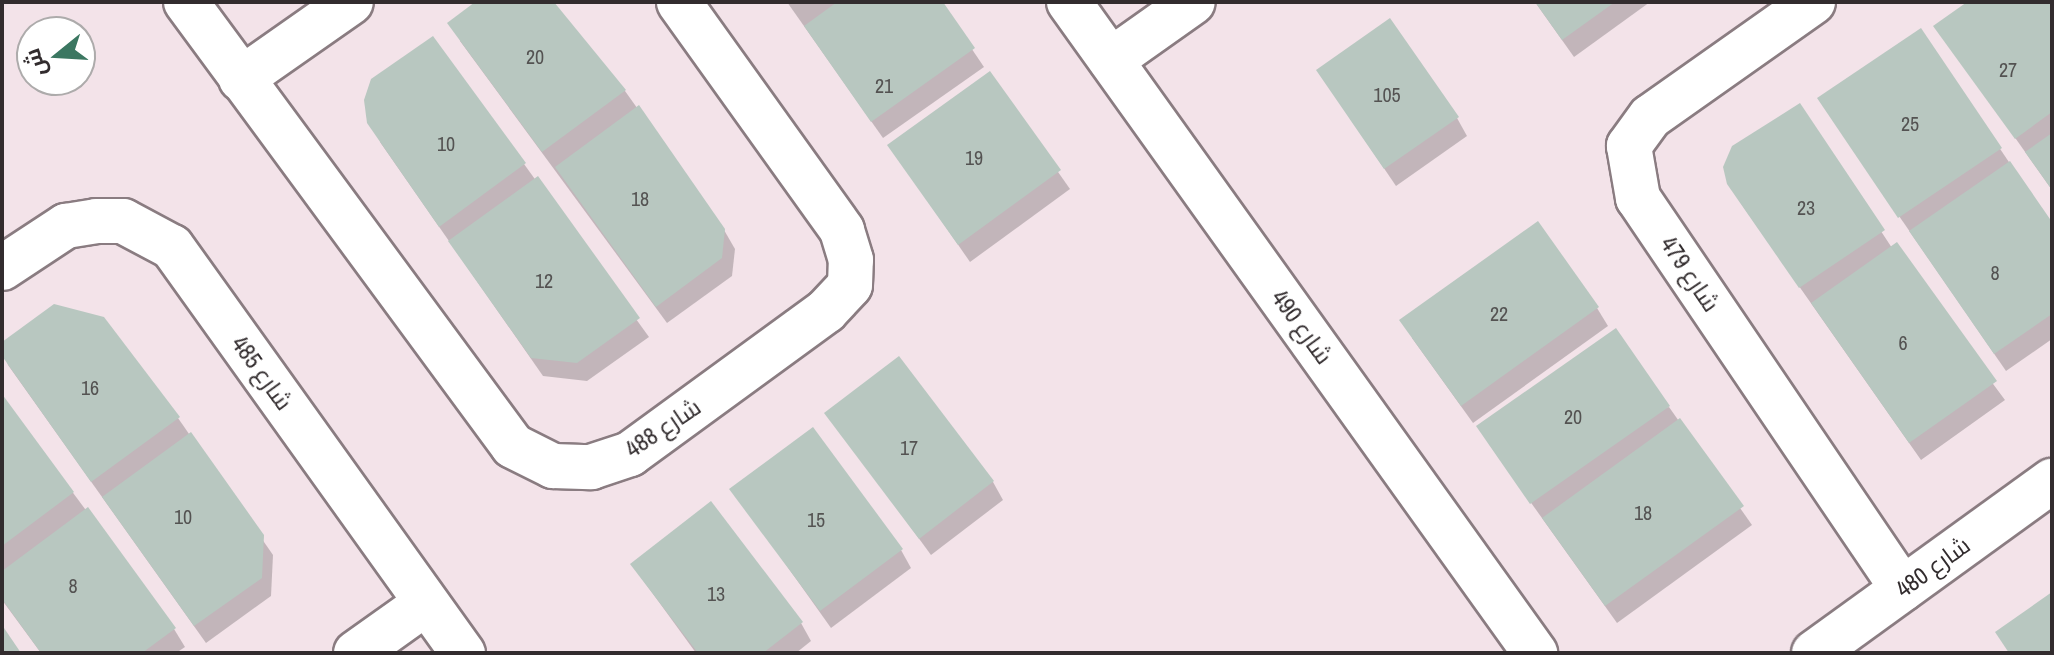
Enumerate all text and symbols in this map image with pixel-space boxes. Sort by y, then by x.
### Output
north arrow [16,16,96,96]
house number: 20 [526,44,544,68]
text: ش [16,45,54,81]
house number: 27 [1999,57,2017,81]
house number: 21 [875,73,893,97]
house number: 105 [1373,82,1401,106]
house number: 25 [1901,111,1919,135]
house number: 10 [437,131,455,155]
house number: 19 [965,145,983,169]
house number: 18 [631,186,649,210]
house number: 23 [1797,195,1815,219]
street label: شارع 479 [1654,231,1726,317]
house number: 8 [1990,260,2000,284]
house number: 12 [535,268,553,292]
street label: شارع 490 [1265,284,1339,370]
house number: 22 [1490,301,1508,325]
street label: شارع 485 [225,330,299,416]
house number: 6 [1898,330,1908,354]
house number: 16 [81,375,99,399]
street label: شارع 488 [620,392,706,464]
house number: 20 [1564,404,1582,428]
house number: 17 [900,435,918,459]
house number: 18 [1634,500,1652,524]
house number: 10 [174,504,192,528]
house number: 15 [807,507,825,531]
street label: شارع 480 [1890,530,1976,604]
house number: 8 [68,573,78,597]
house number: 13 [707,581,725,605]

